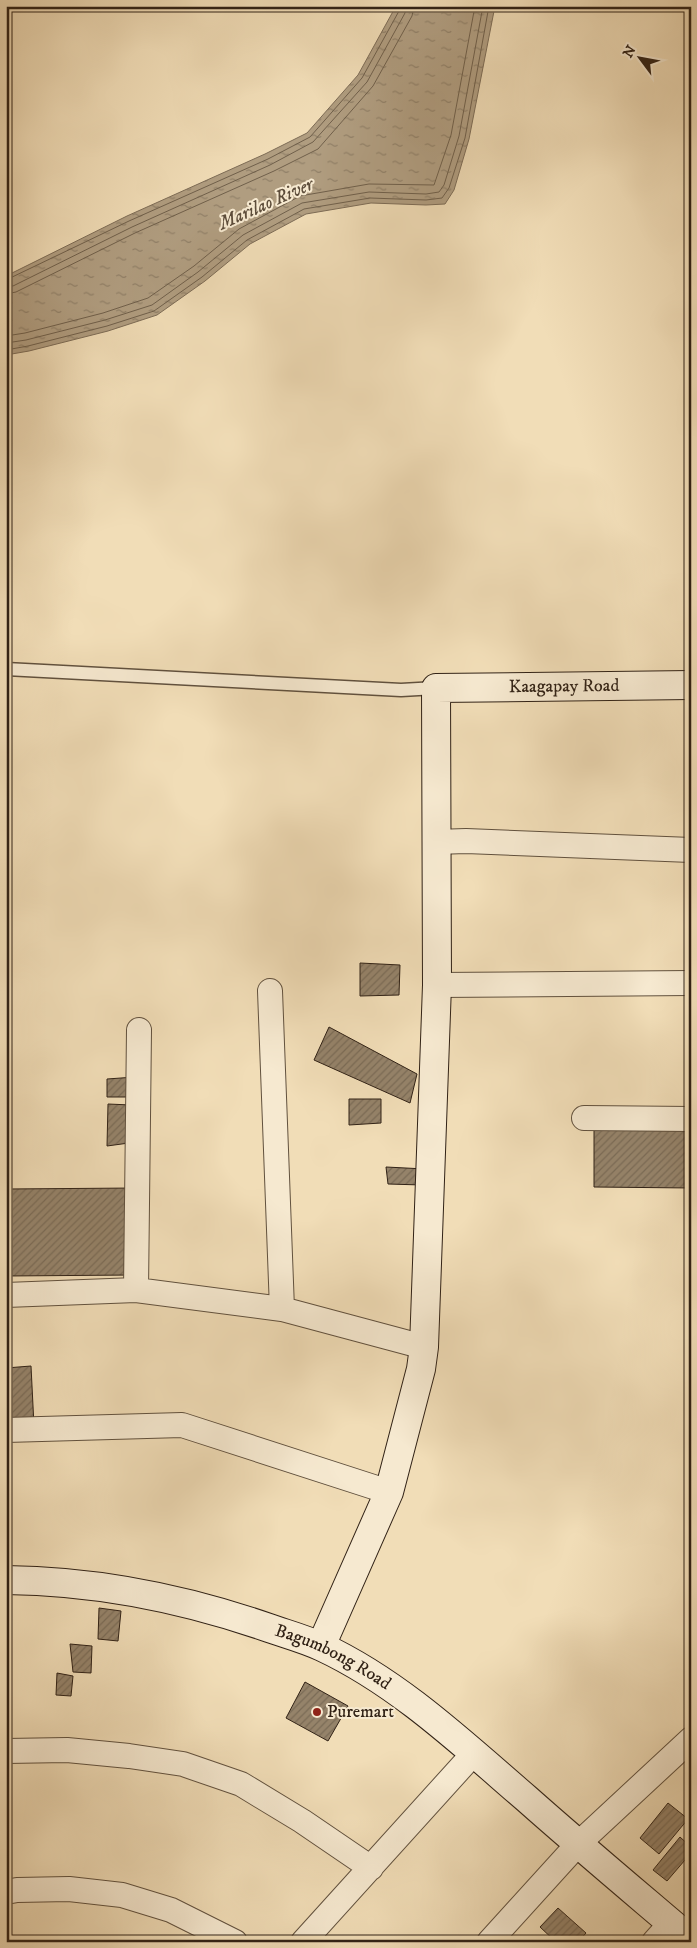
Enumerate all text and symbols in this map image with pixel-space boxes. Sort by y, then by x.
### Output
north arrow [614,32,664,82]
text: N [619,42,641,61]
water label: Marilao River [213,172,319,236]
street label: Kaagapay Road [509,675,620,698]
street label: Bagumbong Road [272,1620,395,1695]
place label: Puremart [327,1701,394,1723]
marker: Puremart [311,1706,323,1718]

